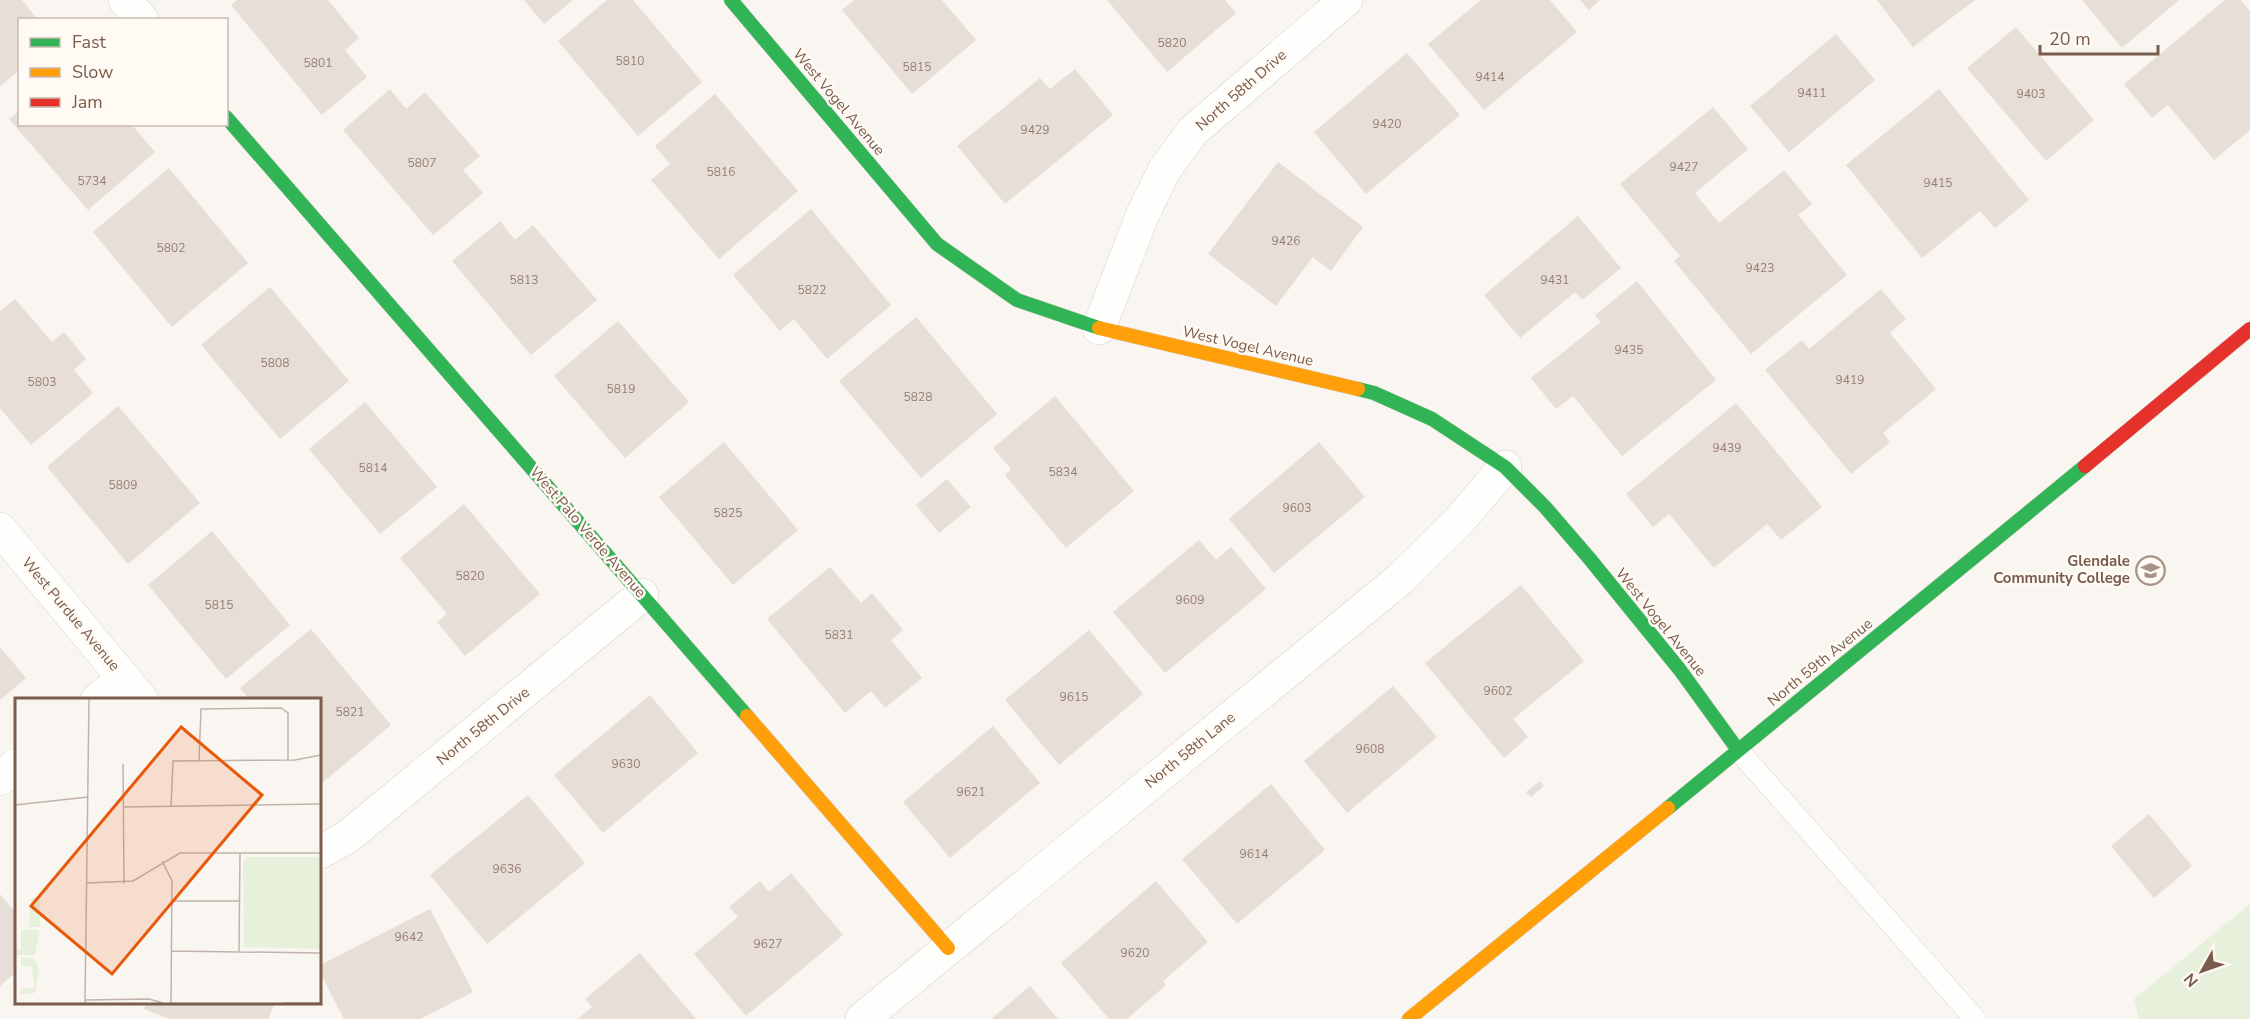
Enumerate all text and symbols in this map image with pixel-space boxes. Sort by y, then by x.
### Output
legend [18,18,228,126]
scale bar [2040,18,2158,56]
text: 20 m [2049,27,2091,51]
text: Fast [72,30,107,54]
house number: 5820 [1158,35,1186,51]
street label: West Vogel Avenue [788,44,890,160]
street label: North 58th Drive [1191,45,1291,135]
house number: 5810 [616,53,644,69]
house number: 5801 [304,55,332,71]
house number: 5815 [903,59,931,75]
text: Slow [72,60,113,84]
house number: 9414 [1476,69,1504,85]
house number: 9411 [1798,85,1826,101]
house number: 9403 [2017,86,2045,102]
text: Jam [71,90,103,114]
house number: 9420 [1373,116,1401,132]
house number: 9429 [1021,122,1049,138]
house number: 5807 [408,155,436,171]
house number: 9427 [1670,159,1698,175]
house number: 5816 [707,164,735,180]
house number: 5734 [78,173,106,189]
house number: 9415 [1924,175,1952,191]
house number: 9426 [1272,233,1300,249]
house number: 5802 [157,240,185,256]
house number: 9423 [1746,260,1774,276]
house number: 5813 [510,272,538,288]
house number: 9431 [1541,272,1569,288]
house number: 5822 [798,282,826,298]
street label: West Vogel Avenue [1181,321,1315,371]
house number: 9435 [1615,342,1643,358]
house number: 5808 [261,355,289,371]
house number: 9419 [1836,372,1864,388]
house number: 5803 [28,374,56,390]
house number: 5819 [607,381,635,397]
house number: 5828 [904,389,932,405]
house number: 9439 [1713,440,1741,456]
house number: 5814 [359,460,387,476]
street label: West Palo Verde Avenue [525,462,651,602]
house number: 5834 [1049,464,1077,480]
house number: 5809 [109,477,137,493]
house number: 9603 [1283,500,1311,516]
house number: 5825 [714,505,742,521]
place label: Glendale Community College [1993,551,2130,588]
street label: West Purdue Avenue [17,553,125,675]
school or university icon: Glendale Community College [2135,554,2167,586]
street label: West Vogel Avenue [1611,564,1711,680]
house number: 5820 [456,568,484,584]
house number: 9609 [1176,592,1204,608]
house number: 5815 [205,597,233,613]
street label: North 59th Avenue [1763,613,1877,711]
house number: 5831 [825,627,853,643]
street label: North 58th Drive [432,682,534,770]
house number: 9602 [1484,683,1512,699]
house number: 9615 [1060,689,1088,705]
inset map [15,698,321,1004]
house number: 5821 [336,704,364,720]
street label: North 58th Lane [1141,707,1239,793]
house number: 9608 [1356,741,1384,757]
house number: 9630 [612,756,640,772]
house number: 9621 [957,784,985,800]
house number: 9614 [1240,846,1268,862]
house number: 9636 [493,861,521,877]
house number: 9642 [395,929,423,945]
house number: 9627 [754,936,782,952]
north arrow [2172,941,2232,1001]
house number: 9620 [1121,945,1149,961]
text: N [2179,968,2204,992]

